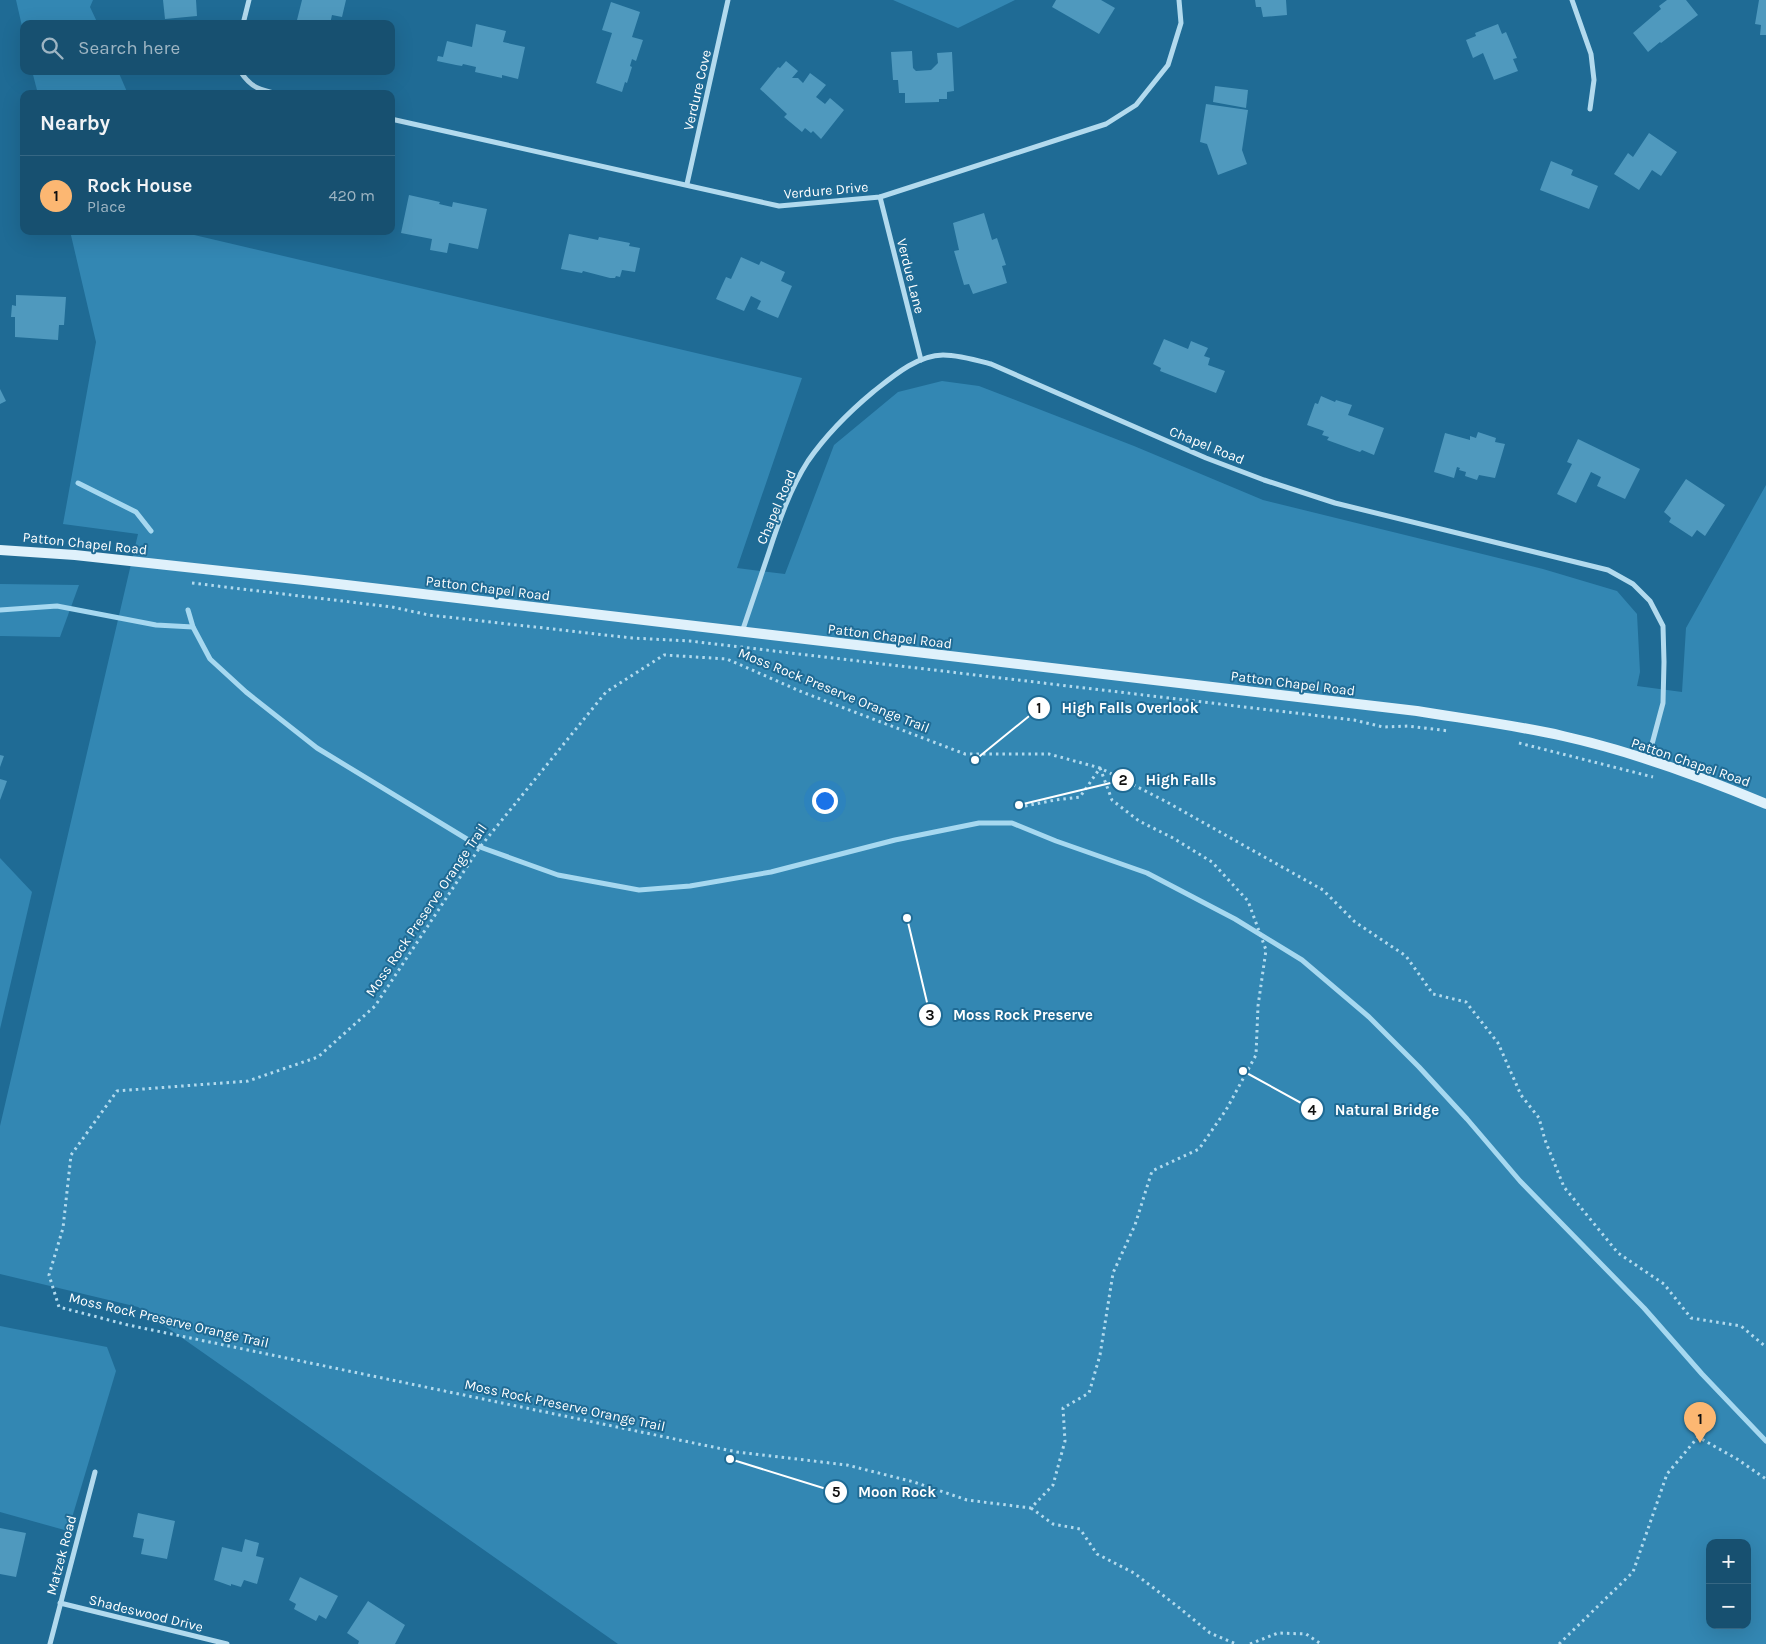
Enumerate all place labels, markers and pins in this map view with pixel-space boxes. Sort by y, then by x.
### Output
callout: High Falls Overlook [1026,693,1208,723]
callout: High Falls [1111,765,1227,795]
callout: Moss Rock Preserve [917,1000,1103,1030]
callout: Natural Bridge [1300,1094,1449,1124]
pin: 1 [1684,1402,1716,1443]
callout: Moon Rock [823,1477,946,1507]

